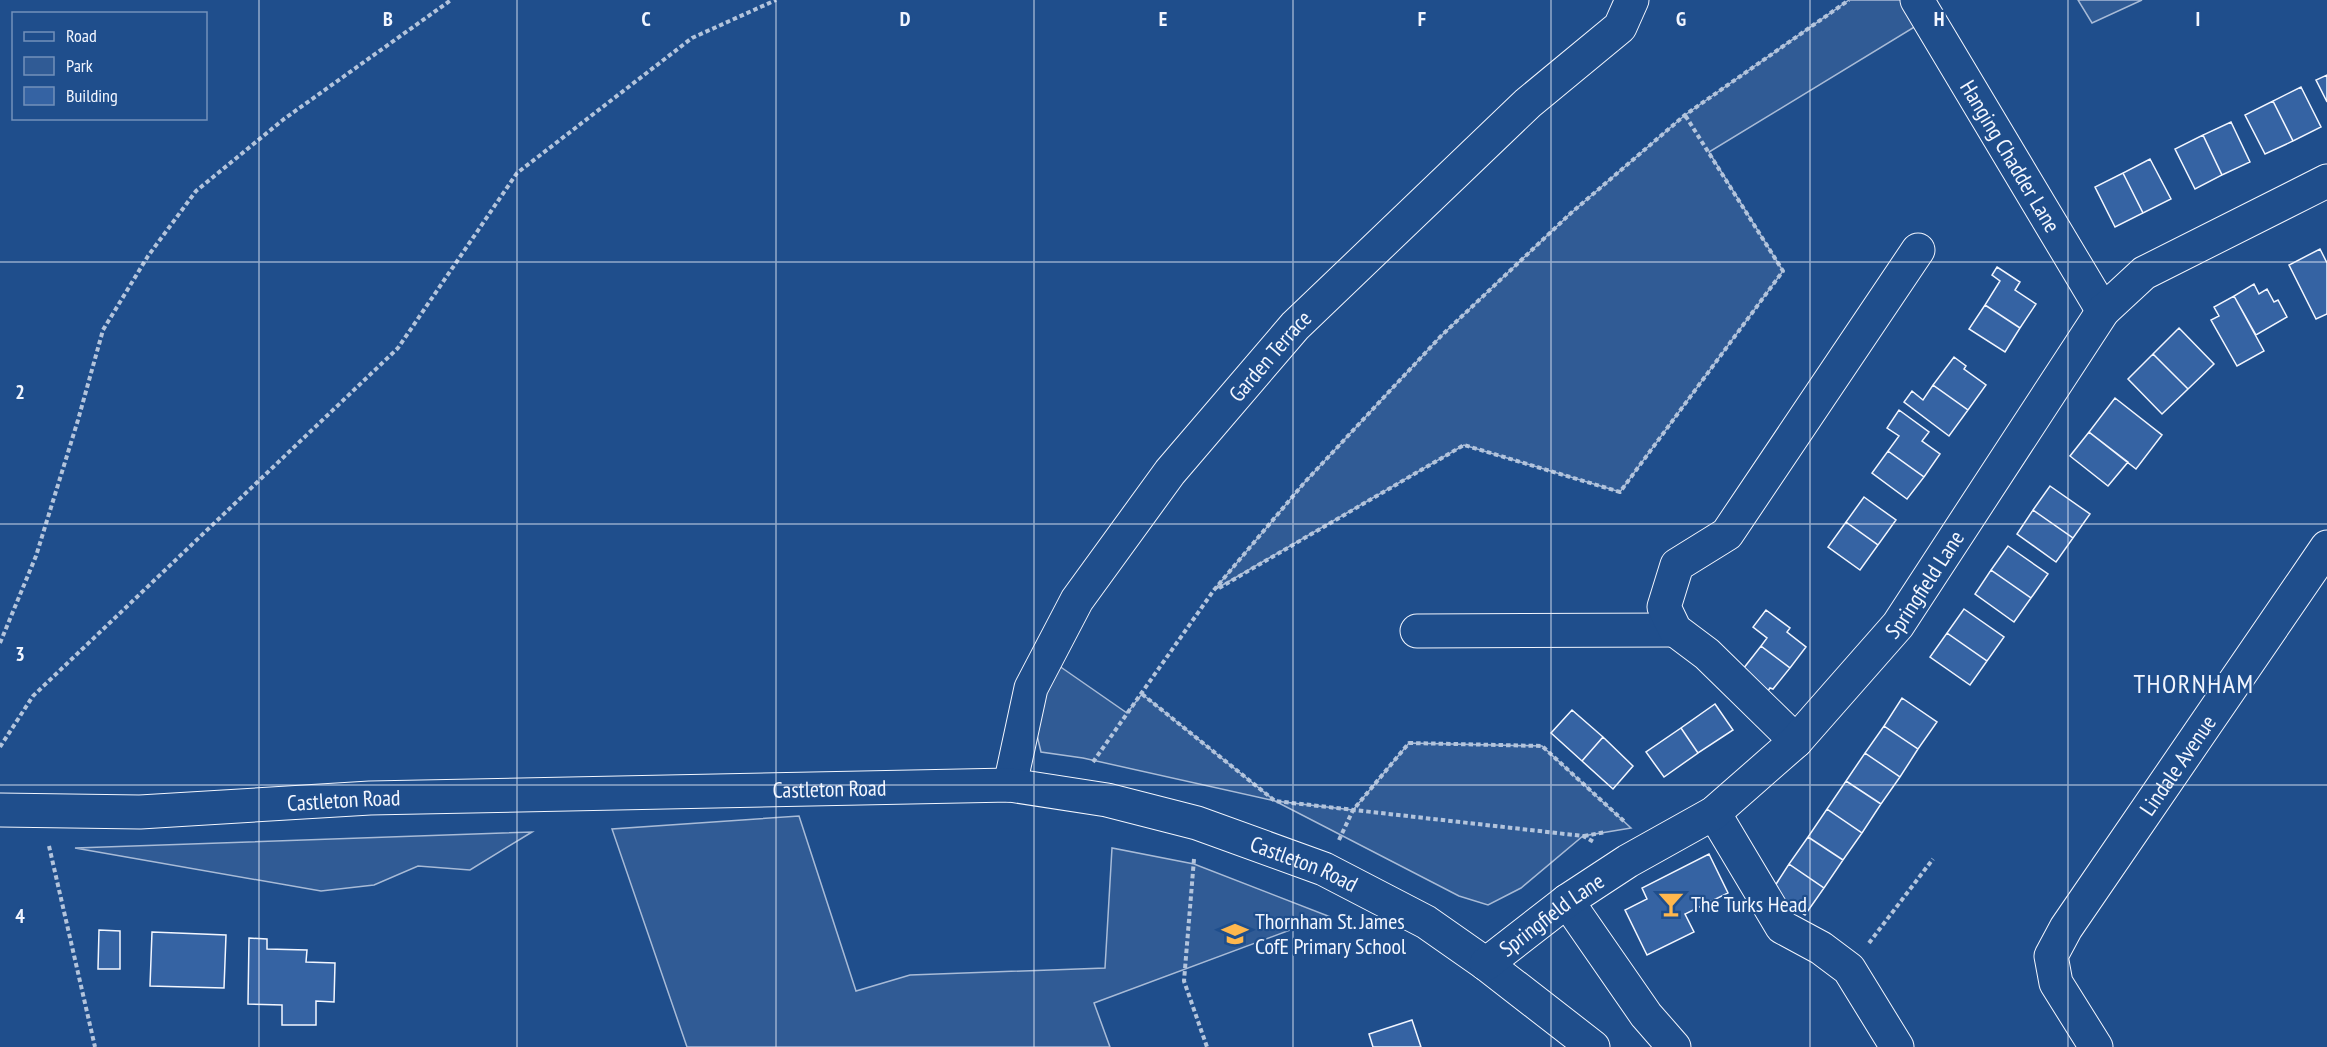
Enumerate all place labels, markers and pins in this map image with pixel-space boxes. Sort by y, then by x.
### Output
bar icon: The Turks Head [1656,889,1686,919]
place label: The Turks Head [1691,890,1807,918]
place label: Thornham St. James CofE Primary School [1255,907,1407,960]
school or university icon: Thornham St. James CofE Primary School [1220,919,1250,949]

